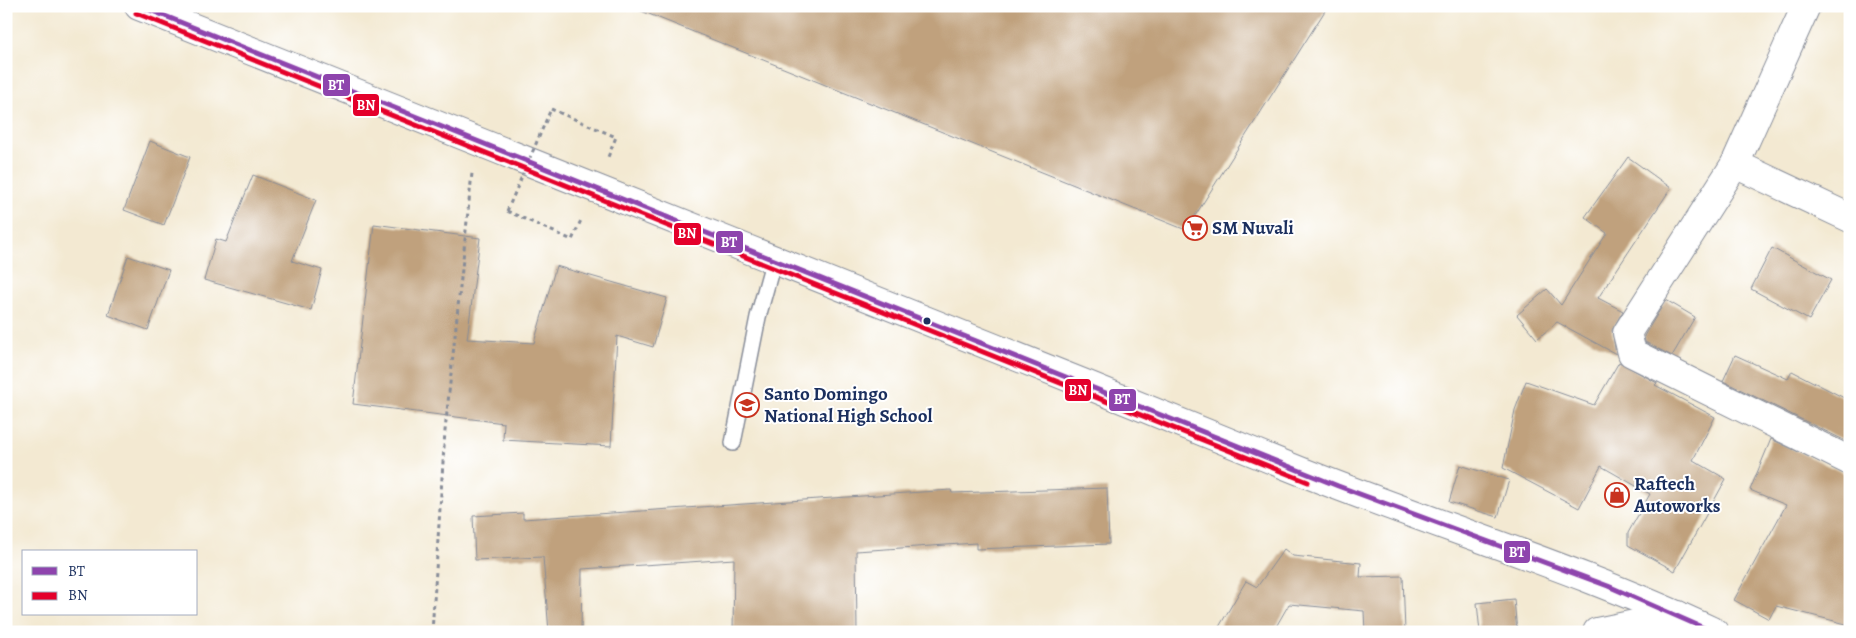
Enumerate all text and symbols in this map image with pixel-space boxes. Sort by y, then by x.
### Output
line badge: BT [322,73,351,97]
text: BT [328,76,344,95]
line badge: BN [352,93,380,117]
text: BN [357,96,375,115]
supermarket icon: SM Nuvali [1182,215,1208,241]
place label: SM Nuvali [1212,215,1294,241]
line badge: BN [673,222,702,246]
text: BN [678,224,696,243]
line badge: BT [715,230,744,254]
text: BT [721,233,737,252]
unlabelled marker [922,316,932,326]
line badge: BN [1064,378,1092,402]
place label: Santo Domingo National High School [764,381,932,429]
text: BN [1069,381,1087,400]
line badge: BT [1108,388,1137,412]
text: BT [1114,390,1130,409]
school or university icon: Santo Domingo National High School [734,392,760,418]
place label: Raftech Autoworks [1633,471,1721,519]
shop icon: Raftech Autoworks [1604,482,1630,508]
line badge: BT [1503,540,1531,564]
text: BT [1509,543,1525,562]
legend [22,550,198,616]
text: BT [68,561,86,581]
text: BN [68,585,88,605]

